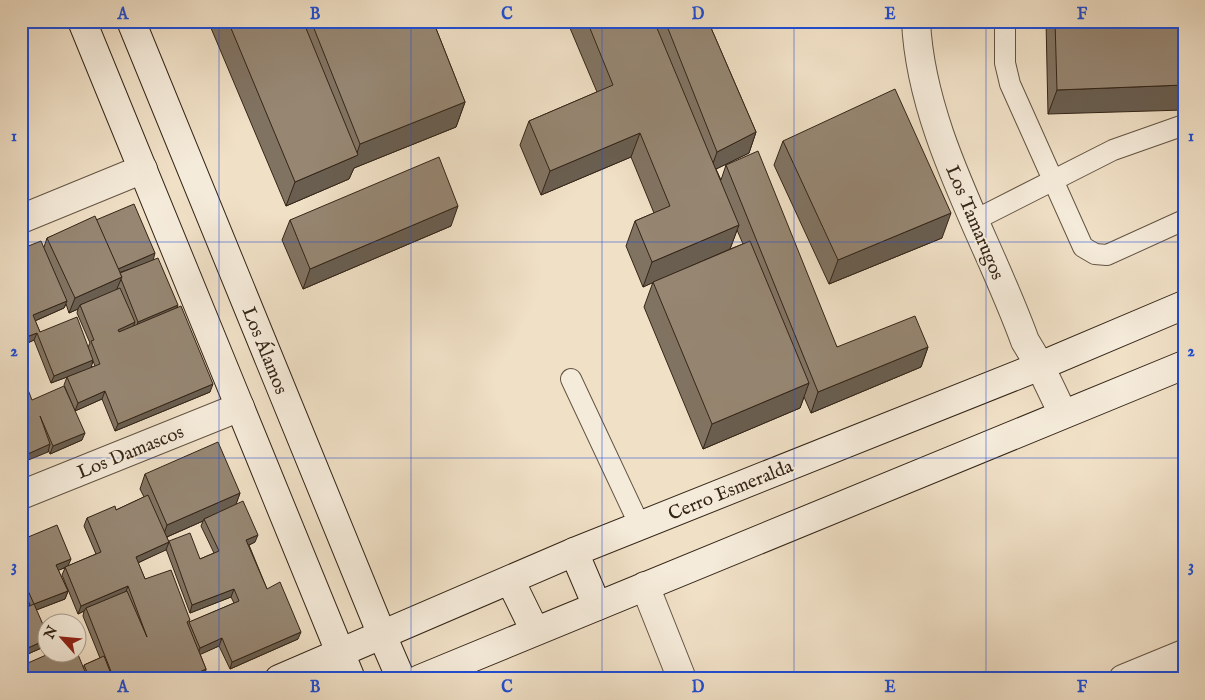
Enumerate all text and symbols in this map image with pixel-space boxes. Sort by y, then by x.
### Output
text: A [117,5,130,25]
text: B [310,5,321,25]
text: C [501,5,513,25]
text: D [692,5,705,25]
text: E [884,5,896,25]
text: F [1077,5,1088,25]
text: 1 [11,127,17,147]
text: 1 [1188,127,1194,147]
street label: Los Tamarugos [939,162,1009,284]
street label: Los Álamos [236,303,294,398]
text: 2 [10,342,18,362]
text: 2 [1187,342,1195,362]
street label: Los Damascos [74,421,188,485]
street label: Cerro Esmeralda [665,455,797,527]
text: 3 [11,557,17,577]
text: 3 [1188,557,1194,577]
north arrow [38,612,88,662]
text: N [40,623,62,643]
text: A [117,678,130,698]
text: B [310,678,321,698]
text: C [501,678,513,698]
text: D [692,678,705,698]
text: E [884,678,896,698]
text: F [1077,678,1088,698]

